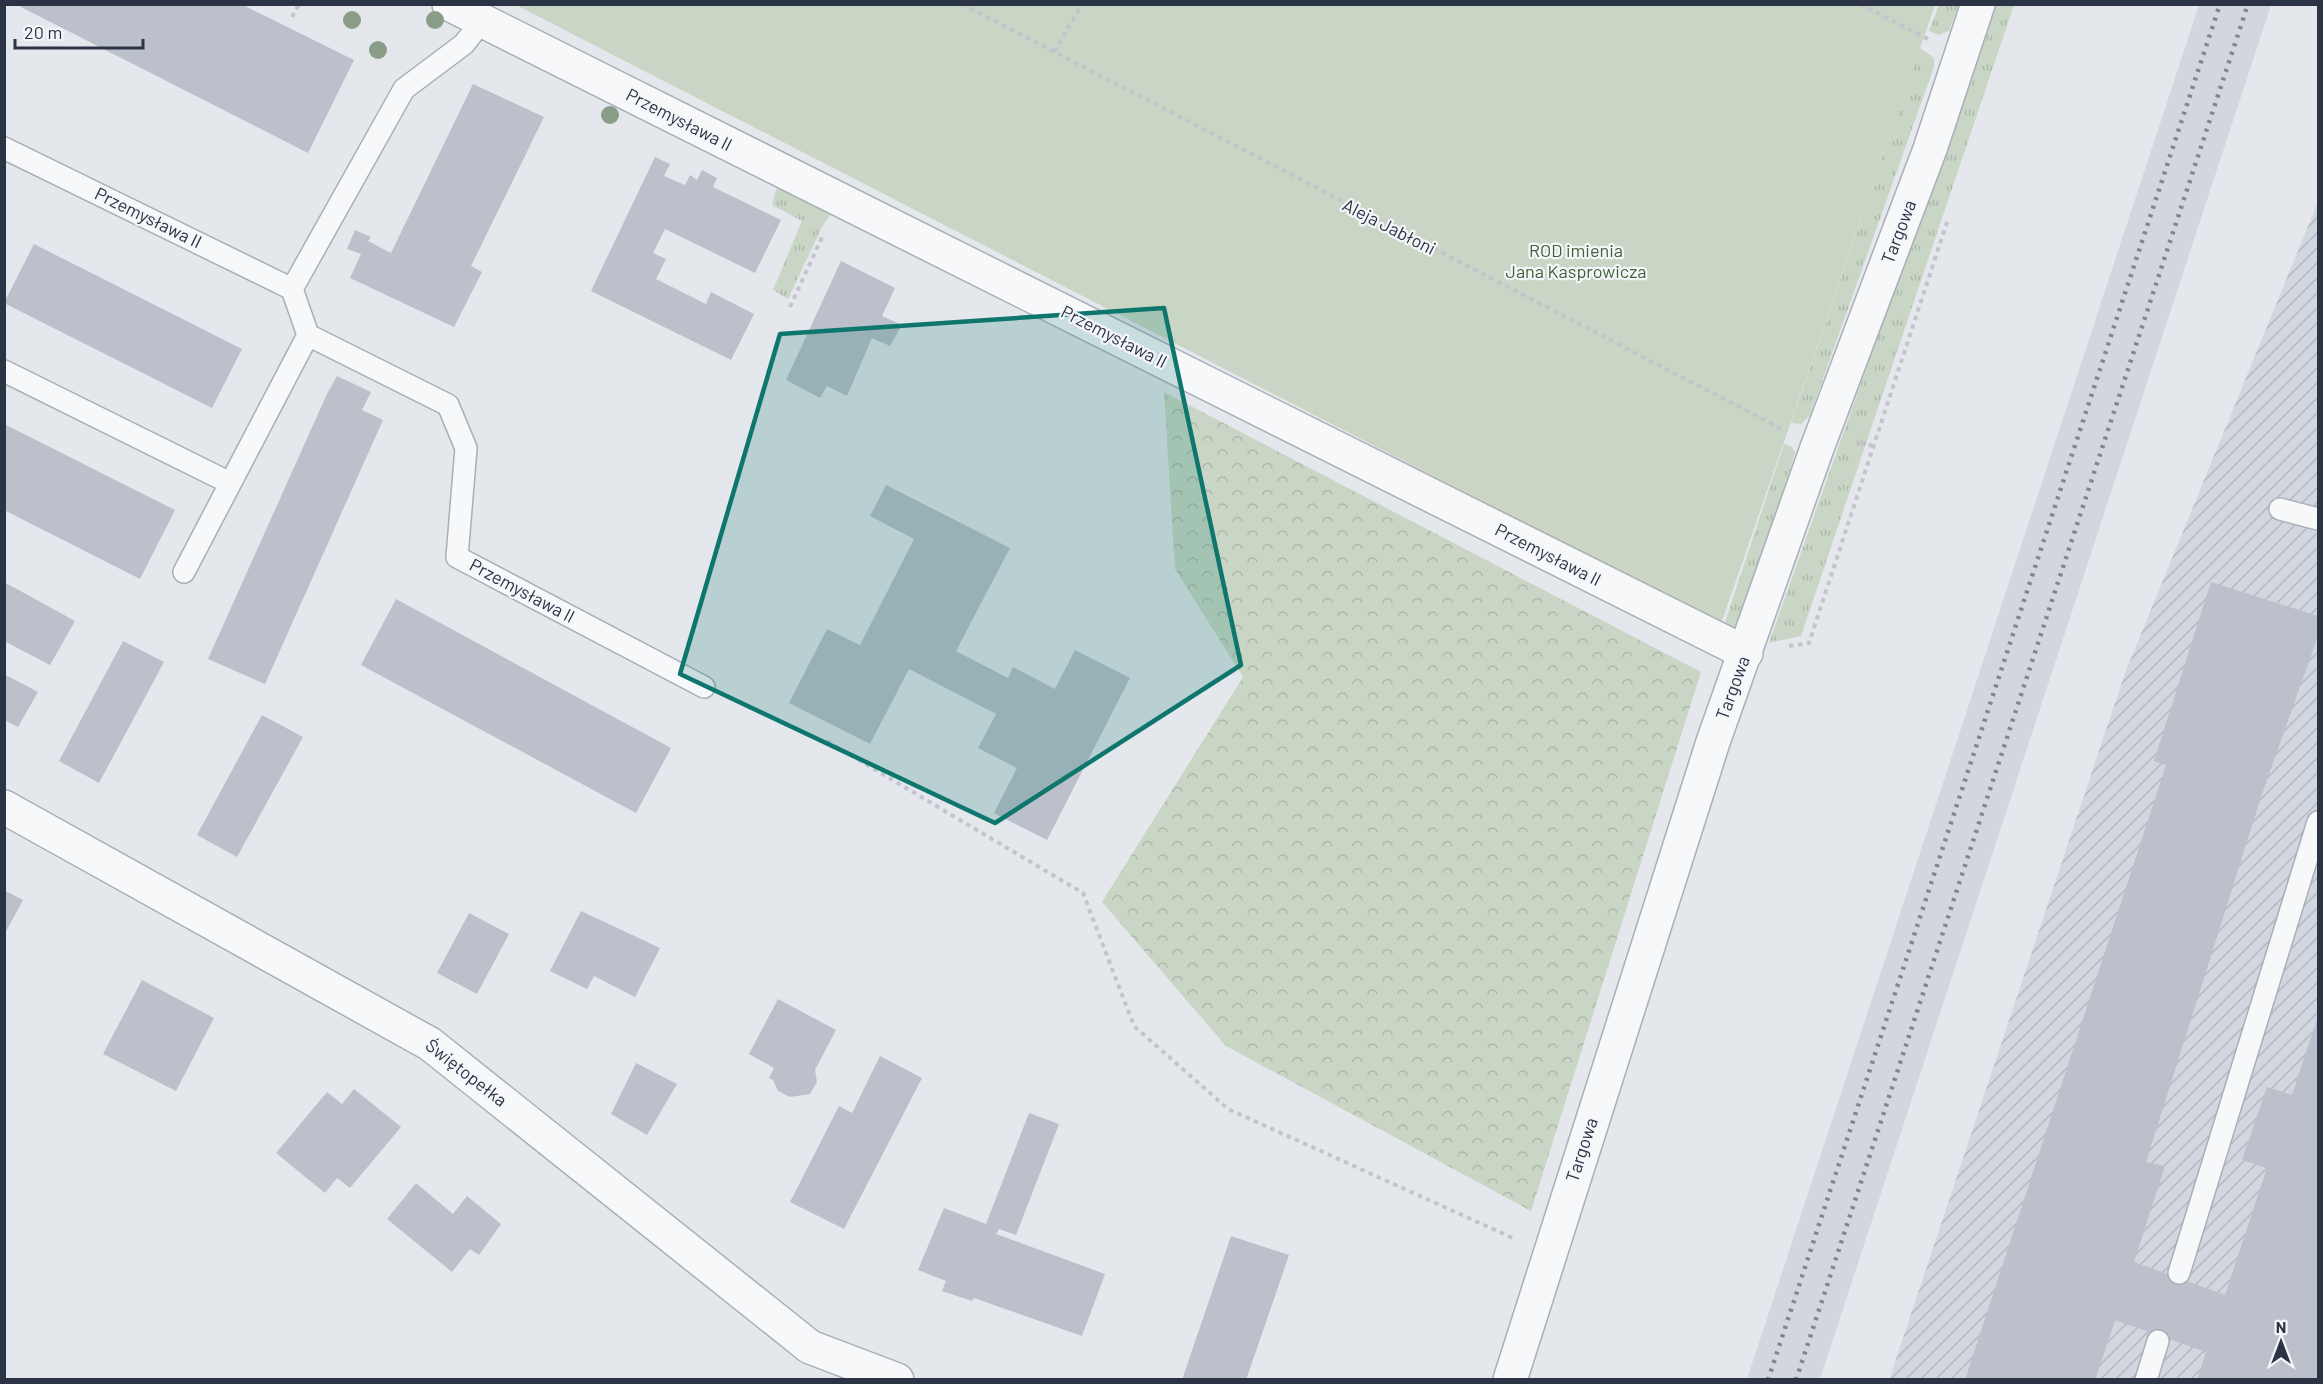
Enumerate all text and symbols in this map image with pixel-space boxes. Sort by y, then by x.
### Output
scale bar [15,12,142,50]
text: 20 m [24,21,62,43]
street label: Przemysława II [623,83,736,155]
street label: Przemysława II [91,182,205,252]
street label: Aleja Jabłoni [1339,193,1440,259]
street label: Targowa [1876,197,1920,267]
park label: ROD imienia Jana Kasprowicza [1506,239,1646,282]
street label: Przemysława II [1058,300,1171,372]
street label: Przemysława II [1492,518,1605,590]
street label: Przemysława II [466,553,579,627]
street label: Targowa [1710,653,1754,723]
street label: Świętopełka [422,1034,512,1111]
street label: Targowa [1560,1115,1602,1185]
north arrow [2251,1312,2311,1372]
text: N [2276,1317,2286,1336]

